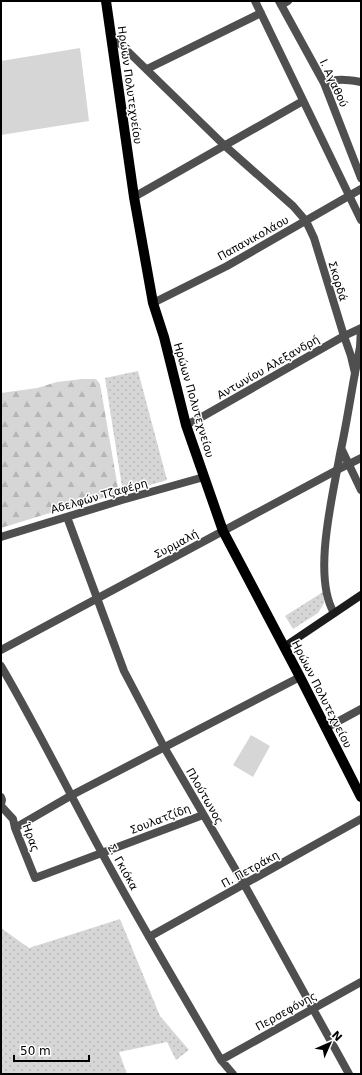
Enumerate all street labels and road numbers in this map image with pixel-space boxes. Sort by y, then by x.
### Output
street label: Ηρώων Πολυτεχνείου [115,25,144,145]
street label: Ι. Αγαθού [317,57,350,109]
street label: Παπανικολάου [215,214,291,263]
street label: Σκορδά [325,260,350,303]
street label: Αντωνίου Αλεξανδρή [215,333,322,402]
street label: Ηρώων Πολυτεχνείου [171,341,216,459]
street label: Αδελφών Τζαφέρη [49,476,149,517]
street label: Συρμαλή [152,527,201,561]
street label: Ηρώων Πολυτεχνείου [289,638,354,750]
street label: Πλούτωνος [183,766,226,827]
street label: Σουλατζίδη [128,802,192,837]
street label: Ήρας [19,820,42,854]
street label: Σ. Γκιόκα [105,842,141,893]
street label: Π. Πετράκη [219,848,281,891]
street label: Περσεφόνης [253,989,319,1034]

